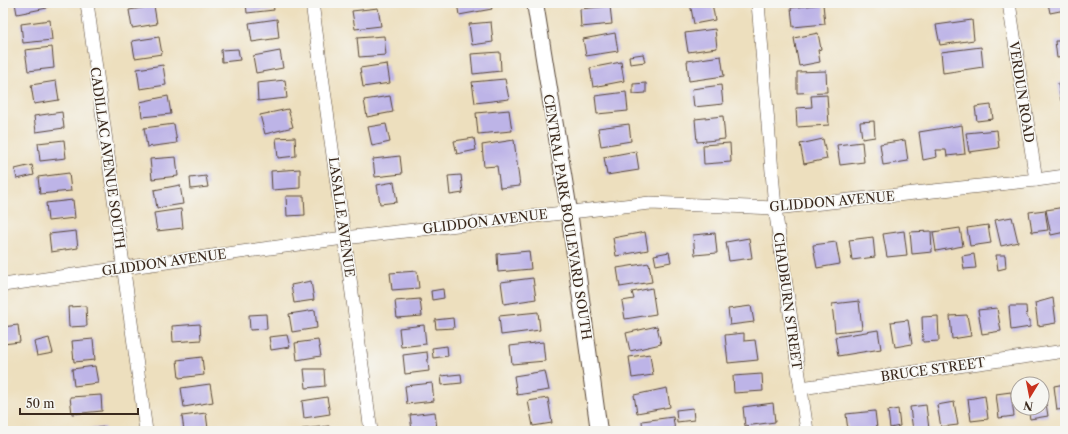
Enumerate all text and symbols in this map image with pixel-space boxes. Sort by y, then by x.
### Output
street label: VERDUN ROAD [1006,39,1038,144]
street label: CADILLAC AVENUE SOUTH [87,66,129,250]
street label: CENTRAL PARK BOULEVARD SOUTH [541,93,595,341]
street label: LASALLE AVENUE [326,156,358,278]
street label: GLIDDON AVENUE [769,188,895,214]
street label: GLIDDON AVENUE [422,205,548,237]
street label: CHADBURN STREET [770,231,806,371]
street label: GLIDDON AVENUE [101,245,227,279]
street label: BRUCE STREET [880,354,987,384]
north arrow [1010,376,1050,416]
scale bar [20,390,138,416]
text: 50 m [26,396,55,411]
text: N [1022,398,1034,414]

